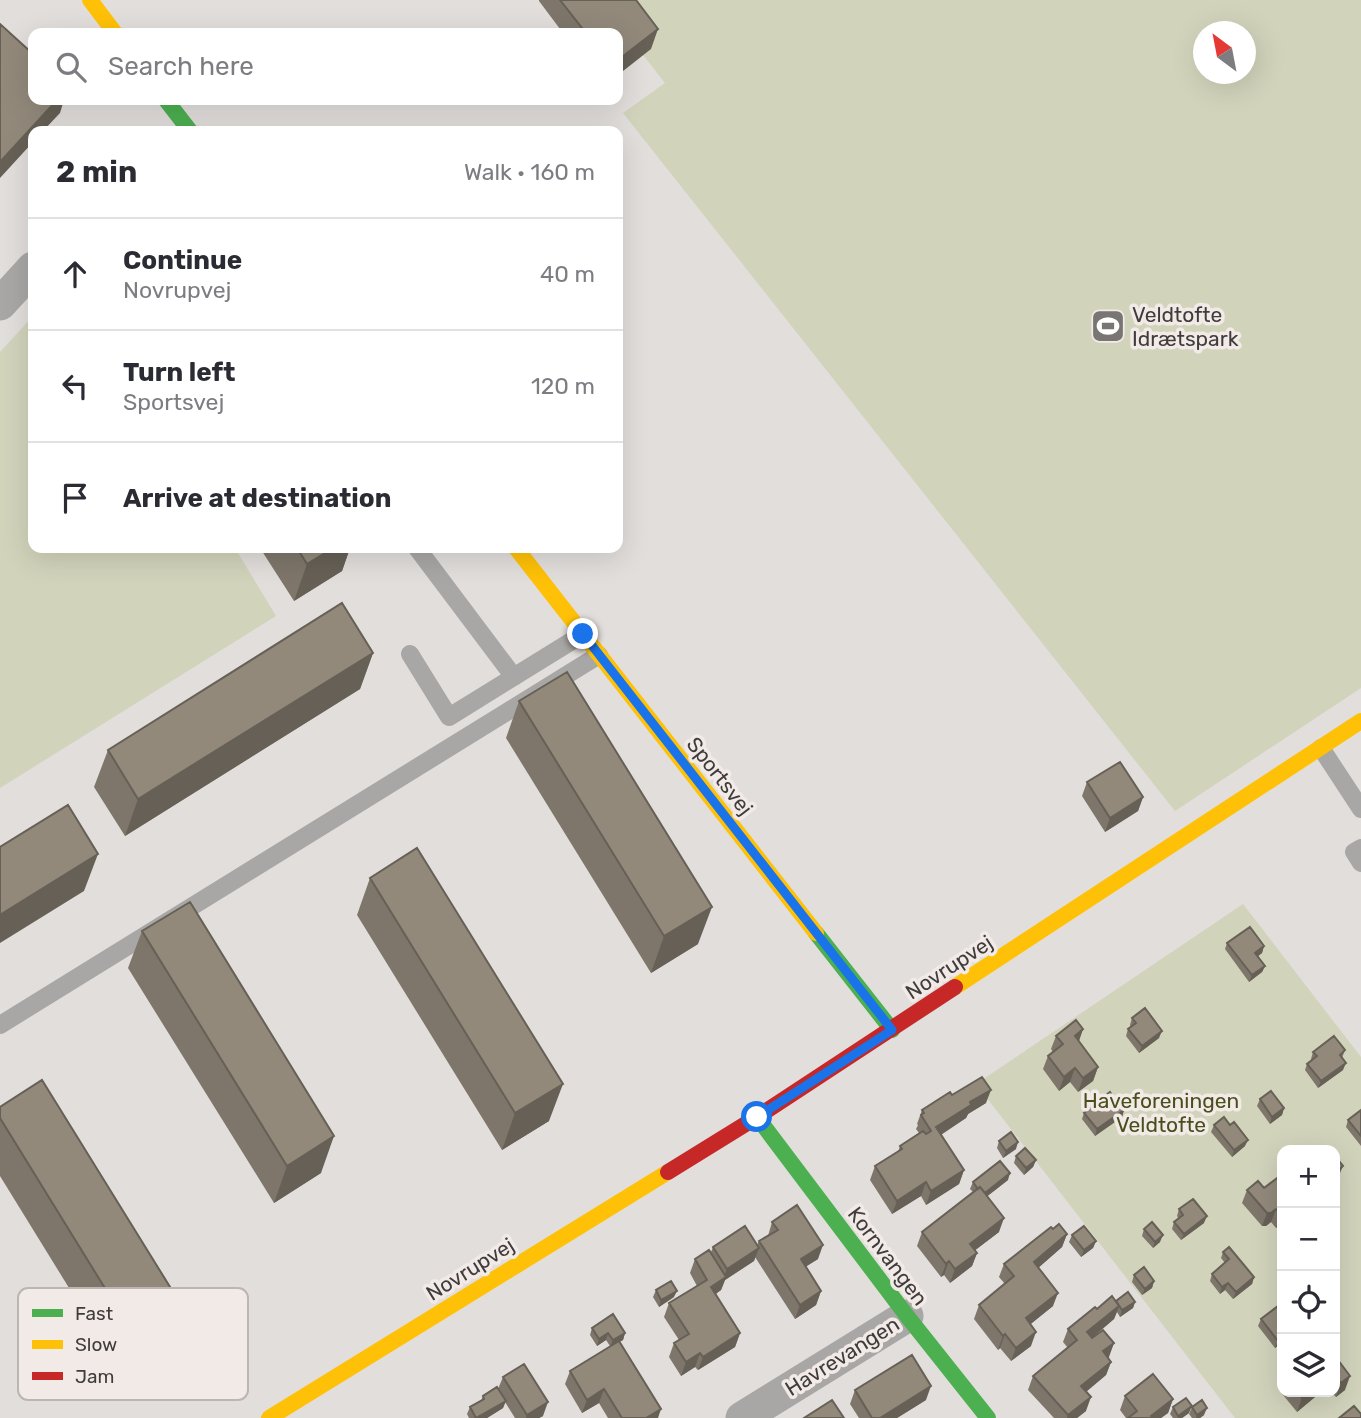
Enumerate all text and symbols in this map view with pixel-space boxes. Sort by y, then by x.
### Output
north arrow [1193,21,1256,84]
search box [28,28,623,105]
icon: search [52,48,90,86]
text: Search here [108,51,254,82]
text: 2 min [56,154,137,190]
text: Walk · 160 m [464,158,595,186]
text: Continue [123,245,242,276]
icon: ahead [56,255,94,293]
text: 40 m [540,260,595,288]
text: Novrupvej [123,276,231,304]
place label: Veldtofte Idrætspark [1132,302,1239,351]
sports icon: Veldtofte Idrætspark [1089,307,1127,345]
text: Turn left [123,357,235,388]
icon: left [56,367,94,405]
text: 120 m [531,372,595,400]
text: Sportsvej [123,388,224,416]
icon: arrive [56,479,94,517]
text: Arrive at destination [123,483,391,514]
route end [567,618,598,649]
street label: Sportsvej [682,732,758,820]
street label: Novrupvej [901,930,997,1004]
park label: Haveforeningen Veldtofte [1083,1088,1239,1137]
route start [741,1101,772,1132]
map controls [1277,1145,1340,1397]
button: + [1277,1145,1340,1208]
street label: Kornvangen [843,1202,933,1310]
button: − [1277,1208,1340,1271]
street label: Novrupvej [421,1232,519,1306]
button: locate [1277,1271,1340,1334]
legend [18,1288,248,1400]
text: Fast [75,1302,114,1325]
street label: Havrevangen [780,1311,904,1401]
text: Slow [75,1333,117,1356]
button: layers [1277,1334,1340,1397]
text: Jam [75,1365,114,1388]

